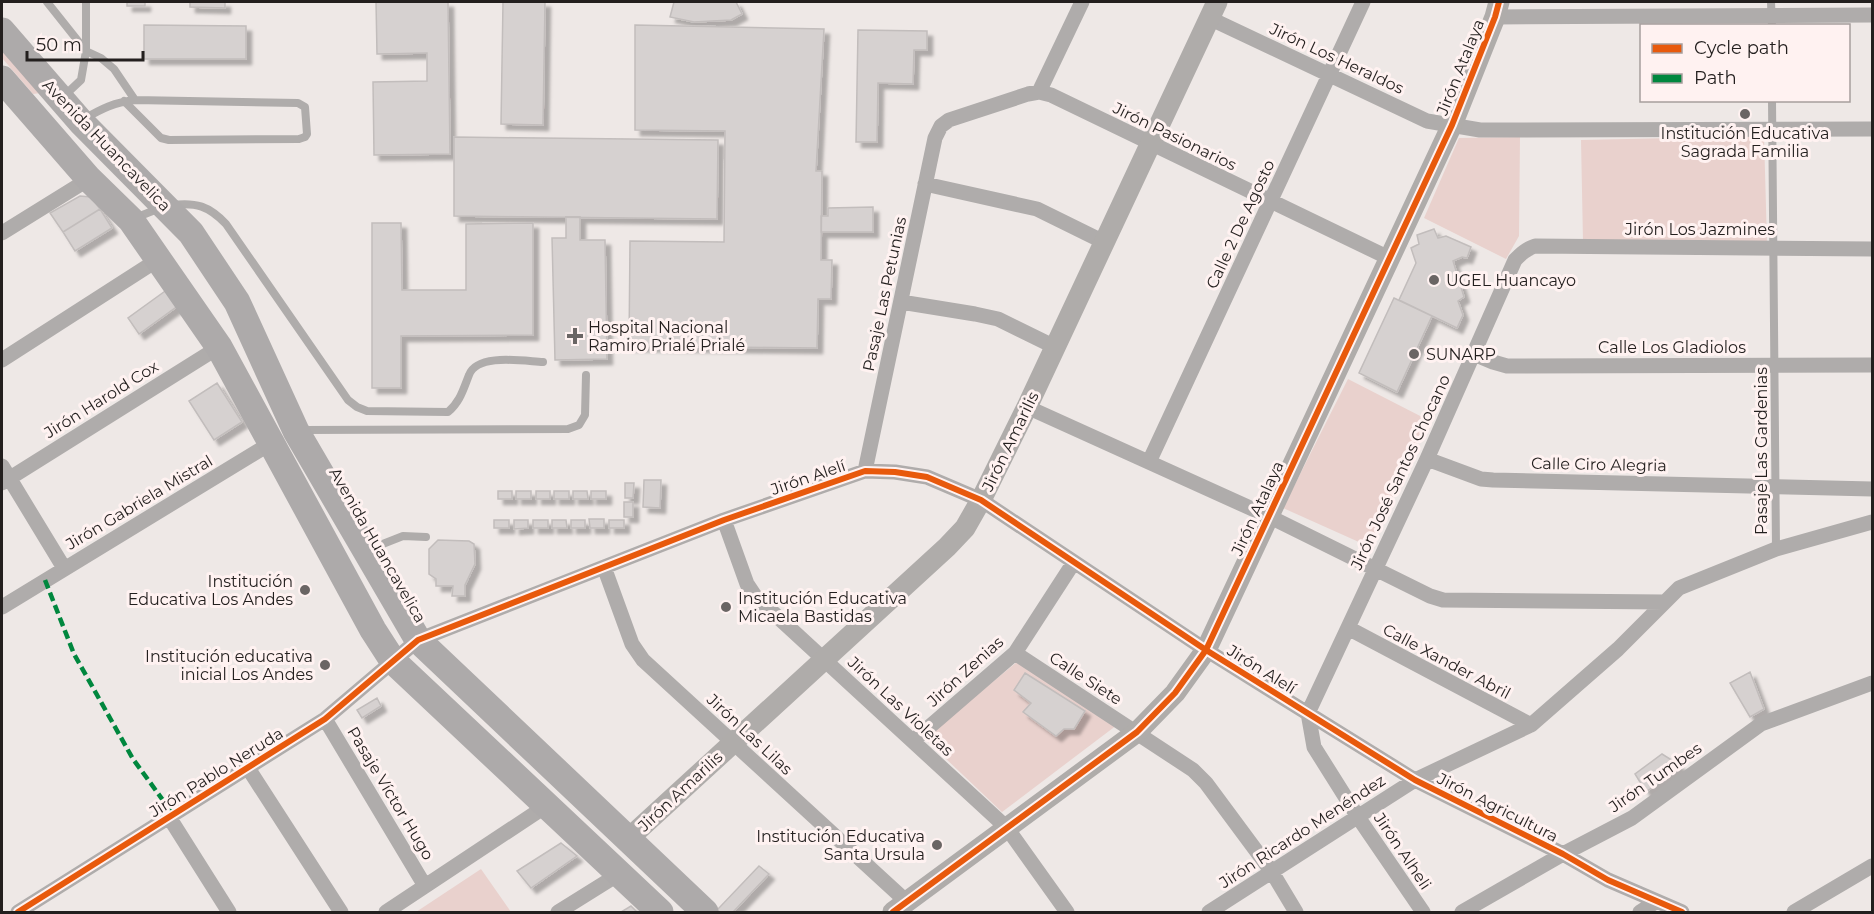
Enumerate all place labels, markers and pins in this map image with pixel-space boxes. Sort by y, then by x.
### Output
marker: Institución Educativa Sagrada Familia [1738,107,1752,121]
place label: Institución Educativa Sagrada Familia [1661,124,1829,161]
place label: UGEL Huancayo [1446,271,1576,290]
marker: UGEL Huancayo [1427,273,1441,287]
place label: Hospital Nacional Ramiro Prialé Prialé [588,318,745,355]
marker: Hospital Nacional Ramiro Prialé Prialé [566,327,584,345]
place label: SUNARP [1426,345,1496,364]
marker: SUNARP [1407,347,1421,361]
place label: Institución Educativa Los Andes [128,572,293,609]
marker: Institución Educativa Los Andes [298,583,312,597]
place label: Institución Educativa Micaela Bastidas [738,589,907,626]
marker: Institución Educativa Micaela Bastidas [719,600,733,614]
place label: Institución educativa inicial Los Andes [145,647,313,684]
marker: Institución educativa inicial Los Andes [318,658,332,672]
place label: Institución Educativa Santa Ursula [756,827,925,864]
marker: Institución Educativa Santa Ursula [930,838,944,852]

